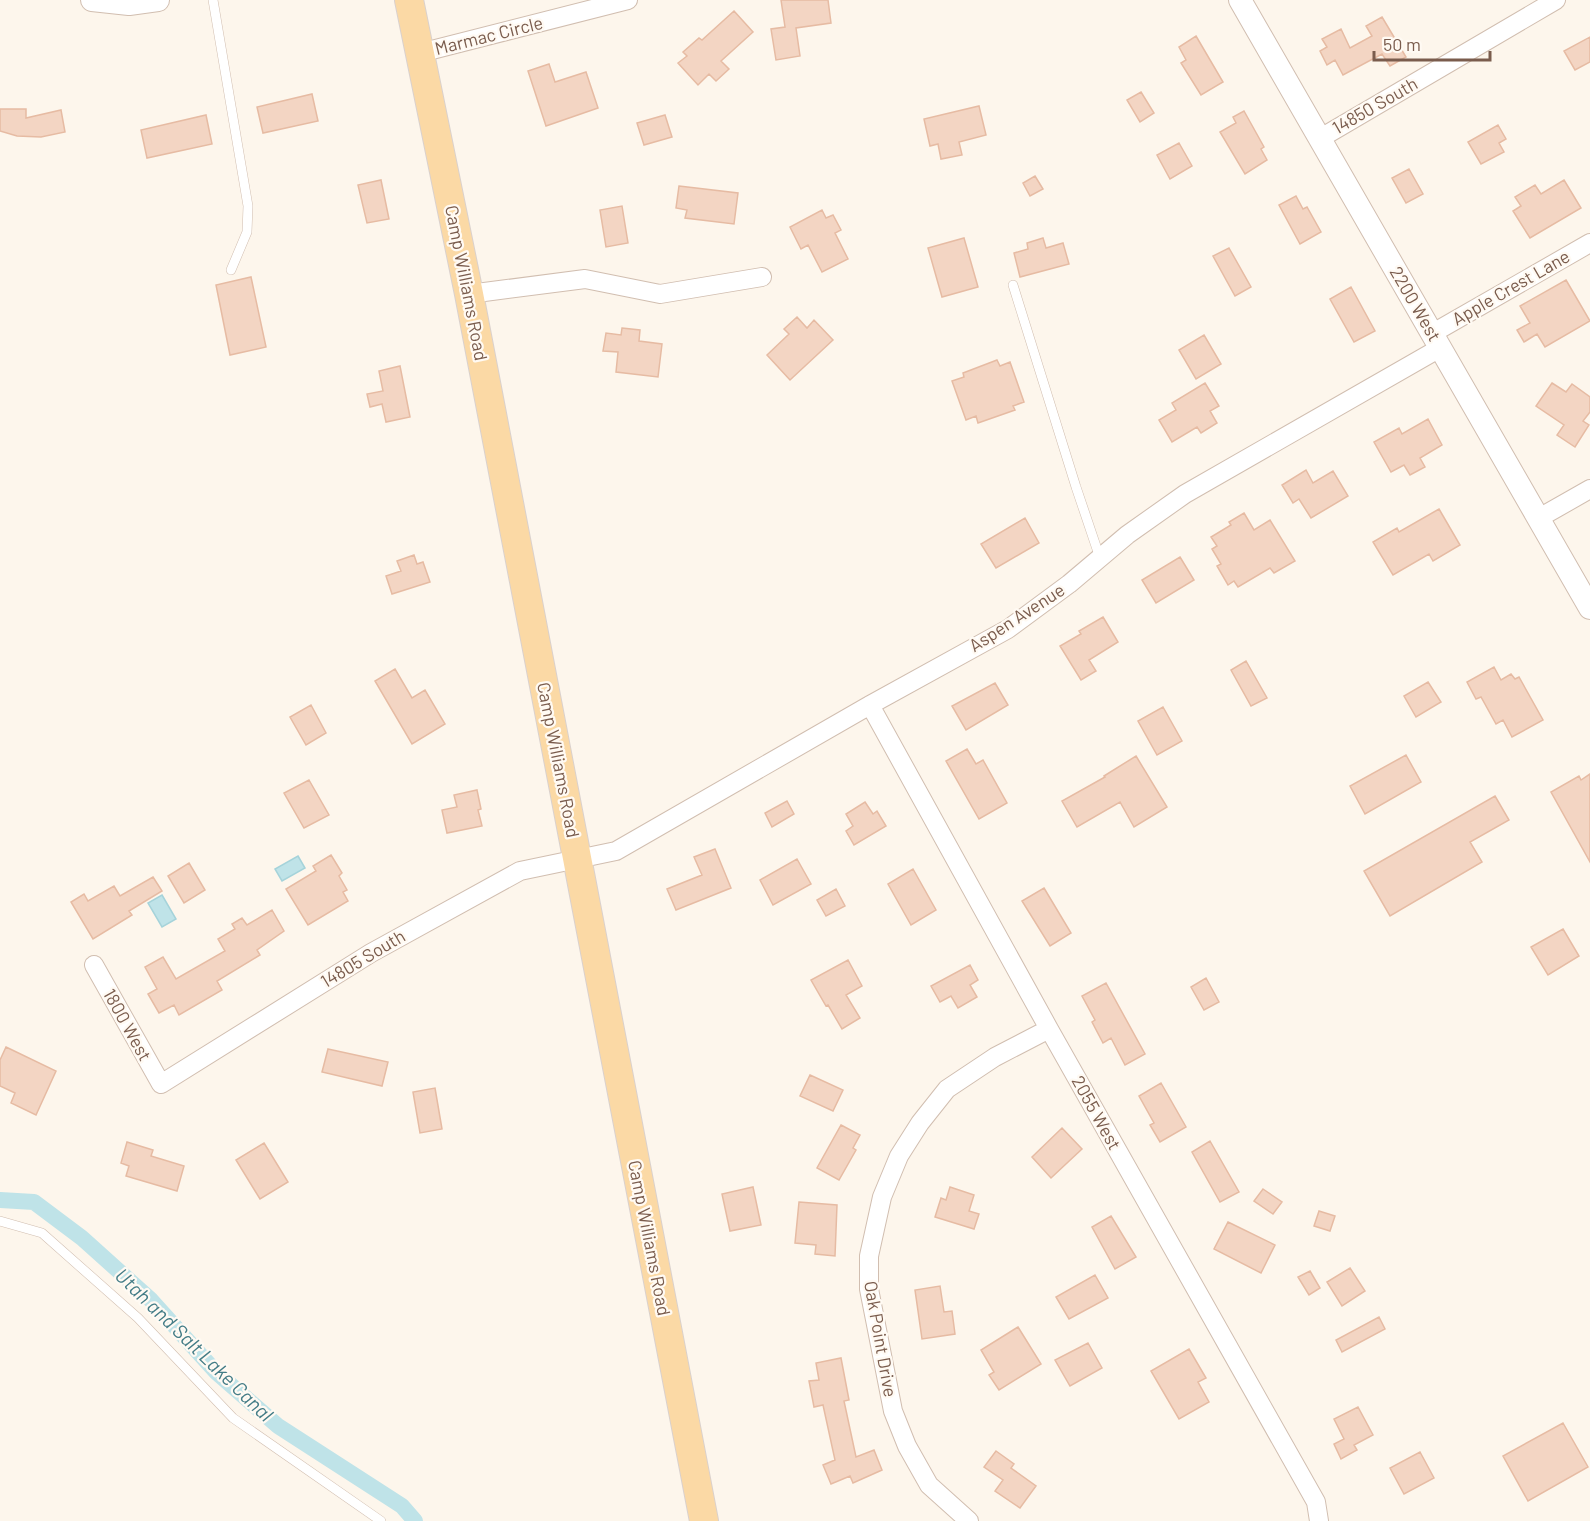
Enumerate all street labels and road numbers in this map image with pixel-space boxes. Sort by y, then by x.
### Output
street label: Marmac Circle [432,11,545,59]
street label: 14850 South [1328,72,1421,138]
street label: Camp Williams Road [441,203,493,362]
street label: Apple Crest Lane [1448,245,1573,330]
street label: 2200 West [1386,262,1446,345]
street label: Aspen Avenue [965,578,1068,656]
street label: Camp Williams Road [533,680,585,839]
street label: 14805 South [316,924,409,992]
street label: 1800 West [99,985,157,1064]
street label: 2055 West [1068,1072,1126,1153]
street label: Camp Williams Road [624,1158,676,1317]
street label: Oak Point Drive [860,1279,902,1399]

